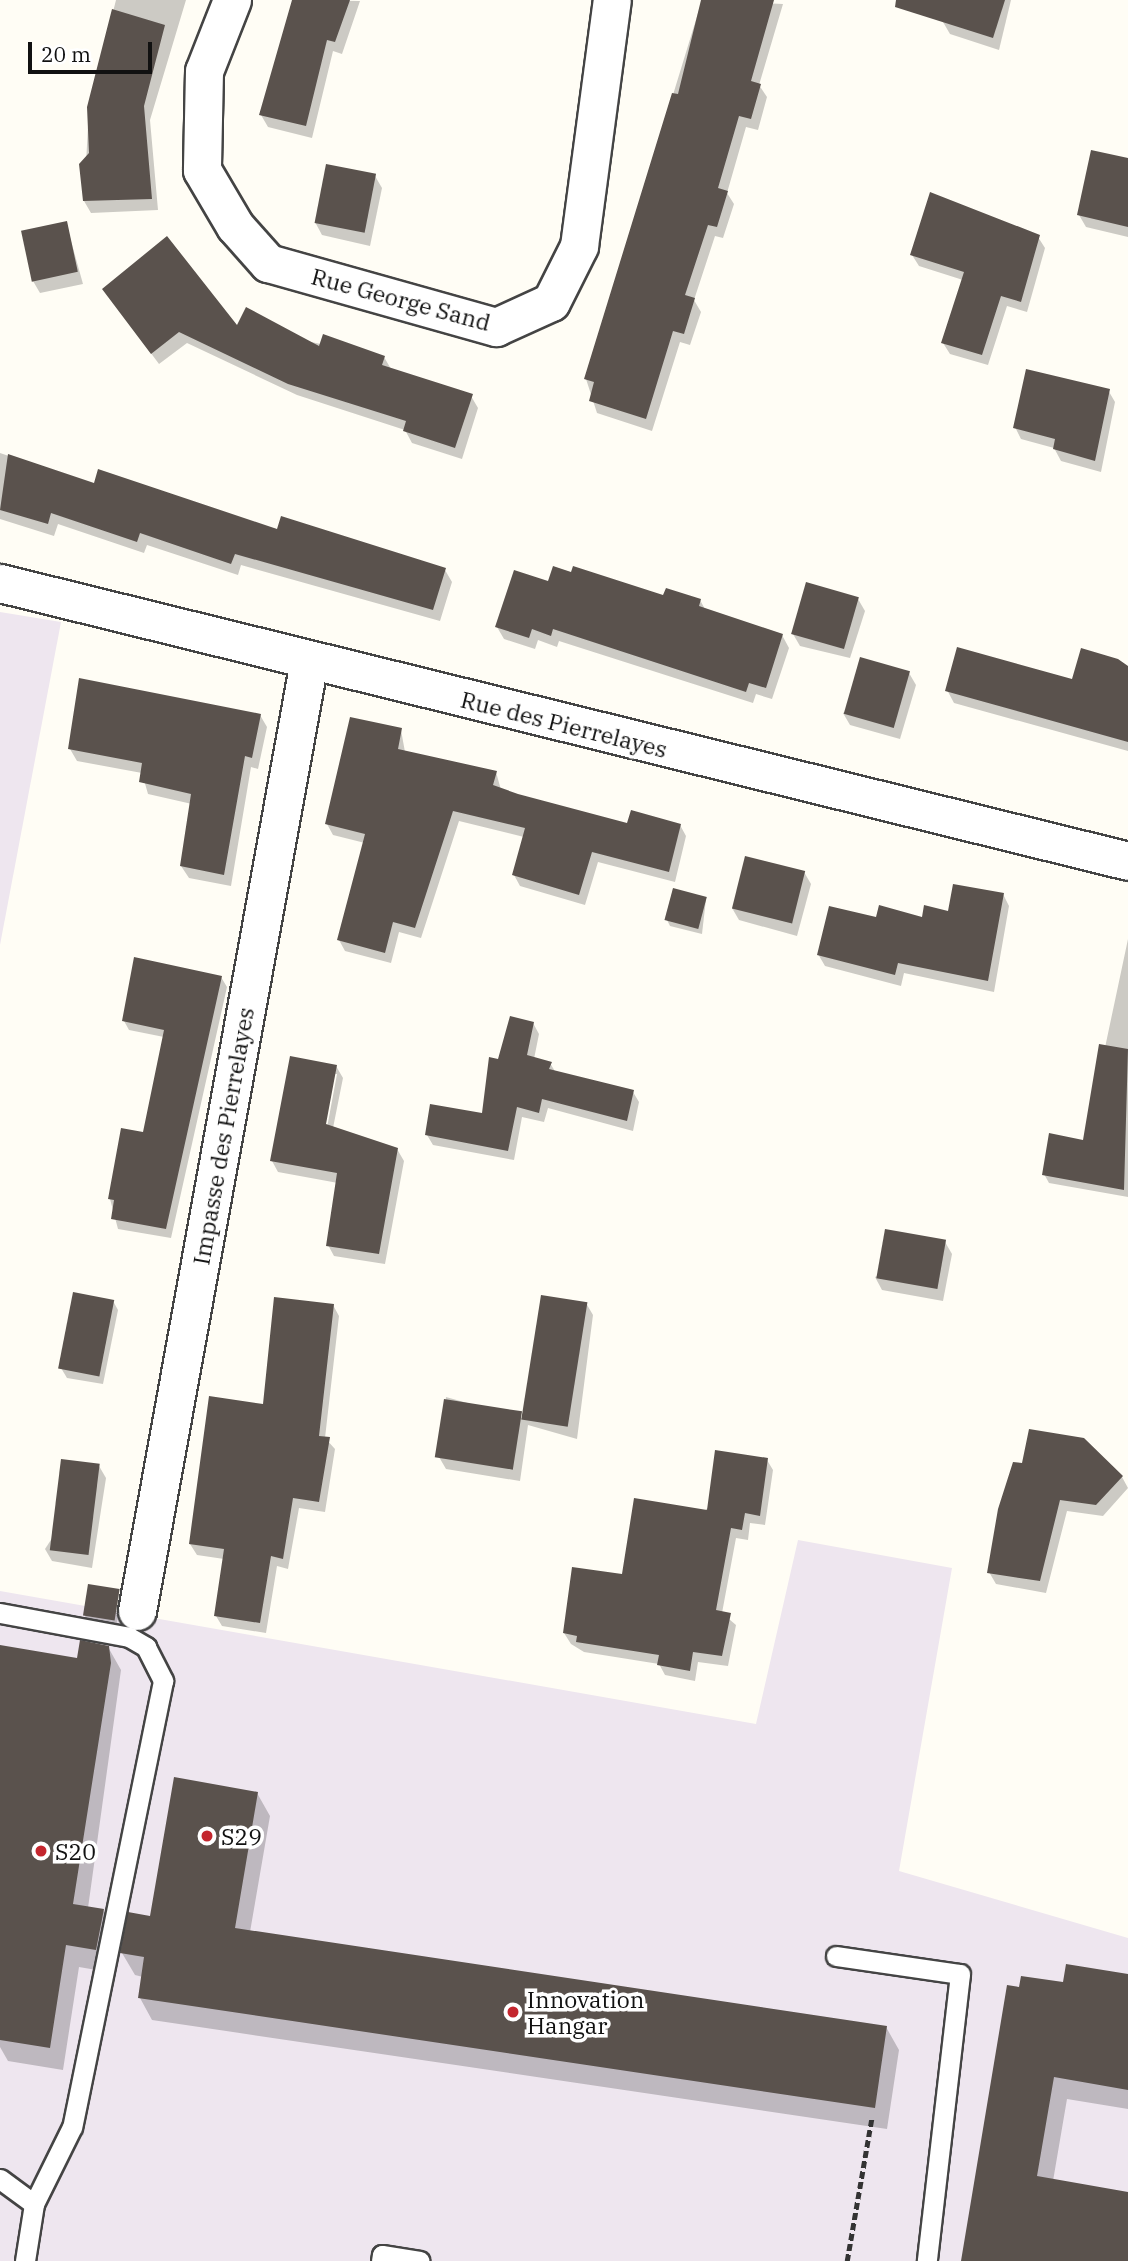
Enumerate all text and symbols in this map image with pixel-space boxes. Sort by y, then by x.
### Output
scale bar [32,28,156,72]
text: 20 m [41,40,91,68]
street label: Rue George Sand [309,262,493,336]
street label: Rue des Pierrelayes [458,685,670,763]
street label: Impasse des Pierrelayes [187,1005,259,1267]
place label: S29 [221,1822,262,1850]
marker: S29 [199,1828,215,1844]
place label: S20 [55,1837,96,1865]
marker: S20 [33,1843,49,1859]
place label: Innovation Hangar [527,1985,644,2039]
marker: Innovation Hangar [505,2004,521,2020]

